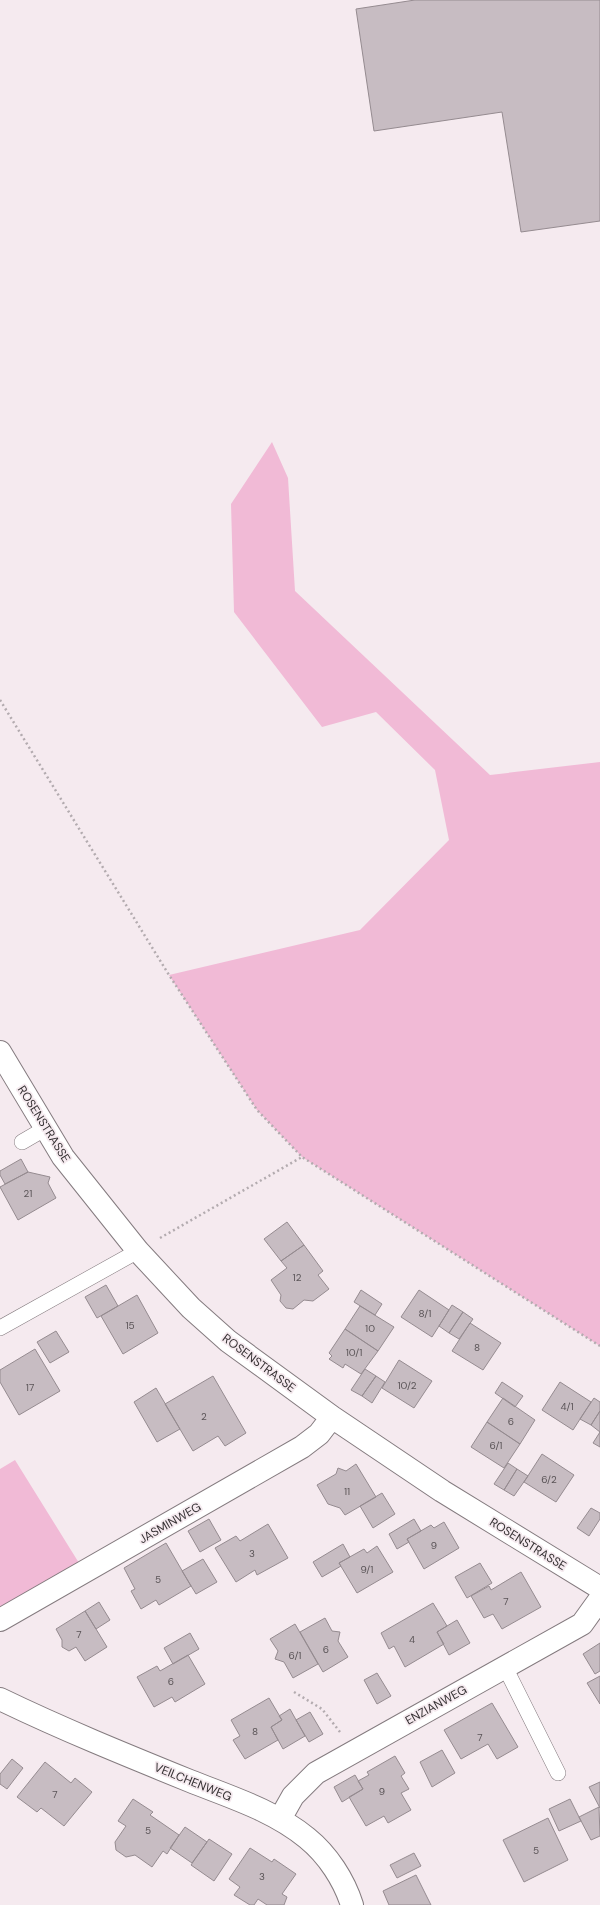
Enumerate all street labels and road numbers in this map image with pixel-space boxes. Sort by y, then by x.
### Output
street label: ROSENSTRASSE [14,1083,74,1166]
street label: ROSENSTRASSE [219,1330,299,1396]
street label: JASMINWEG [136,1499,204,1547]
street label: ROSENSTRASSE [487,1514,570,1574]
street label: ENZIANWEG [402,1681,470,1729]
street label: VEILCHENWEG [152,1759,234,1805]

